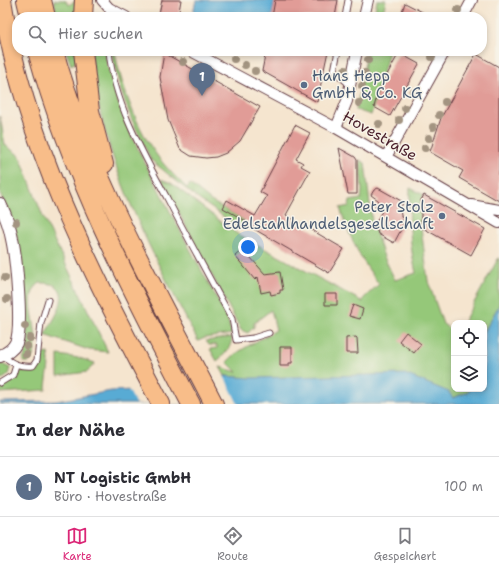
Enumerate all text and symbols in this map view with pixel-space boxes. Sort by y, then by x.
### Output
search box [12,12,487,56]
icon: search [26,23,48,45]
text: Hier suchen [58,24,143,44]
pin: 1 [189,63,215,96]
place label: Hans Hepp GmbH & Co. KG [312,66,422,103]
marker: Hans Hepp GmbH & Co. KG [299,80,309,90]
street label: Hovestraße [339,107,421,165]
place label: Peter Stolz Edelstahlhandelsgesellschaft [223,197,434,234]
marker: Peter Stolz Edelstahlhandelsgesellschaft [437,211,447,221]
your location [238,237,258,257]
map controls [451,320,487,392]
button: locate [451,320,487,356]
button: layers [451,356,487,392]
text: In der Nähe [16,419,125,441]
text: NT Logistic GmbH [54,468,191,488]
text: 1 [26,478,32,495]
text: 100 m [444,478,483,495]
text: Büro · Hovestraße [54,488,167,505]
tab: Karte [63,525,92,564]
tab: Route [217,525,248,564]
tab: Gespeichert [374,525,436,564]

